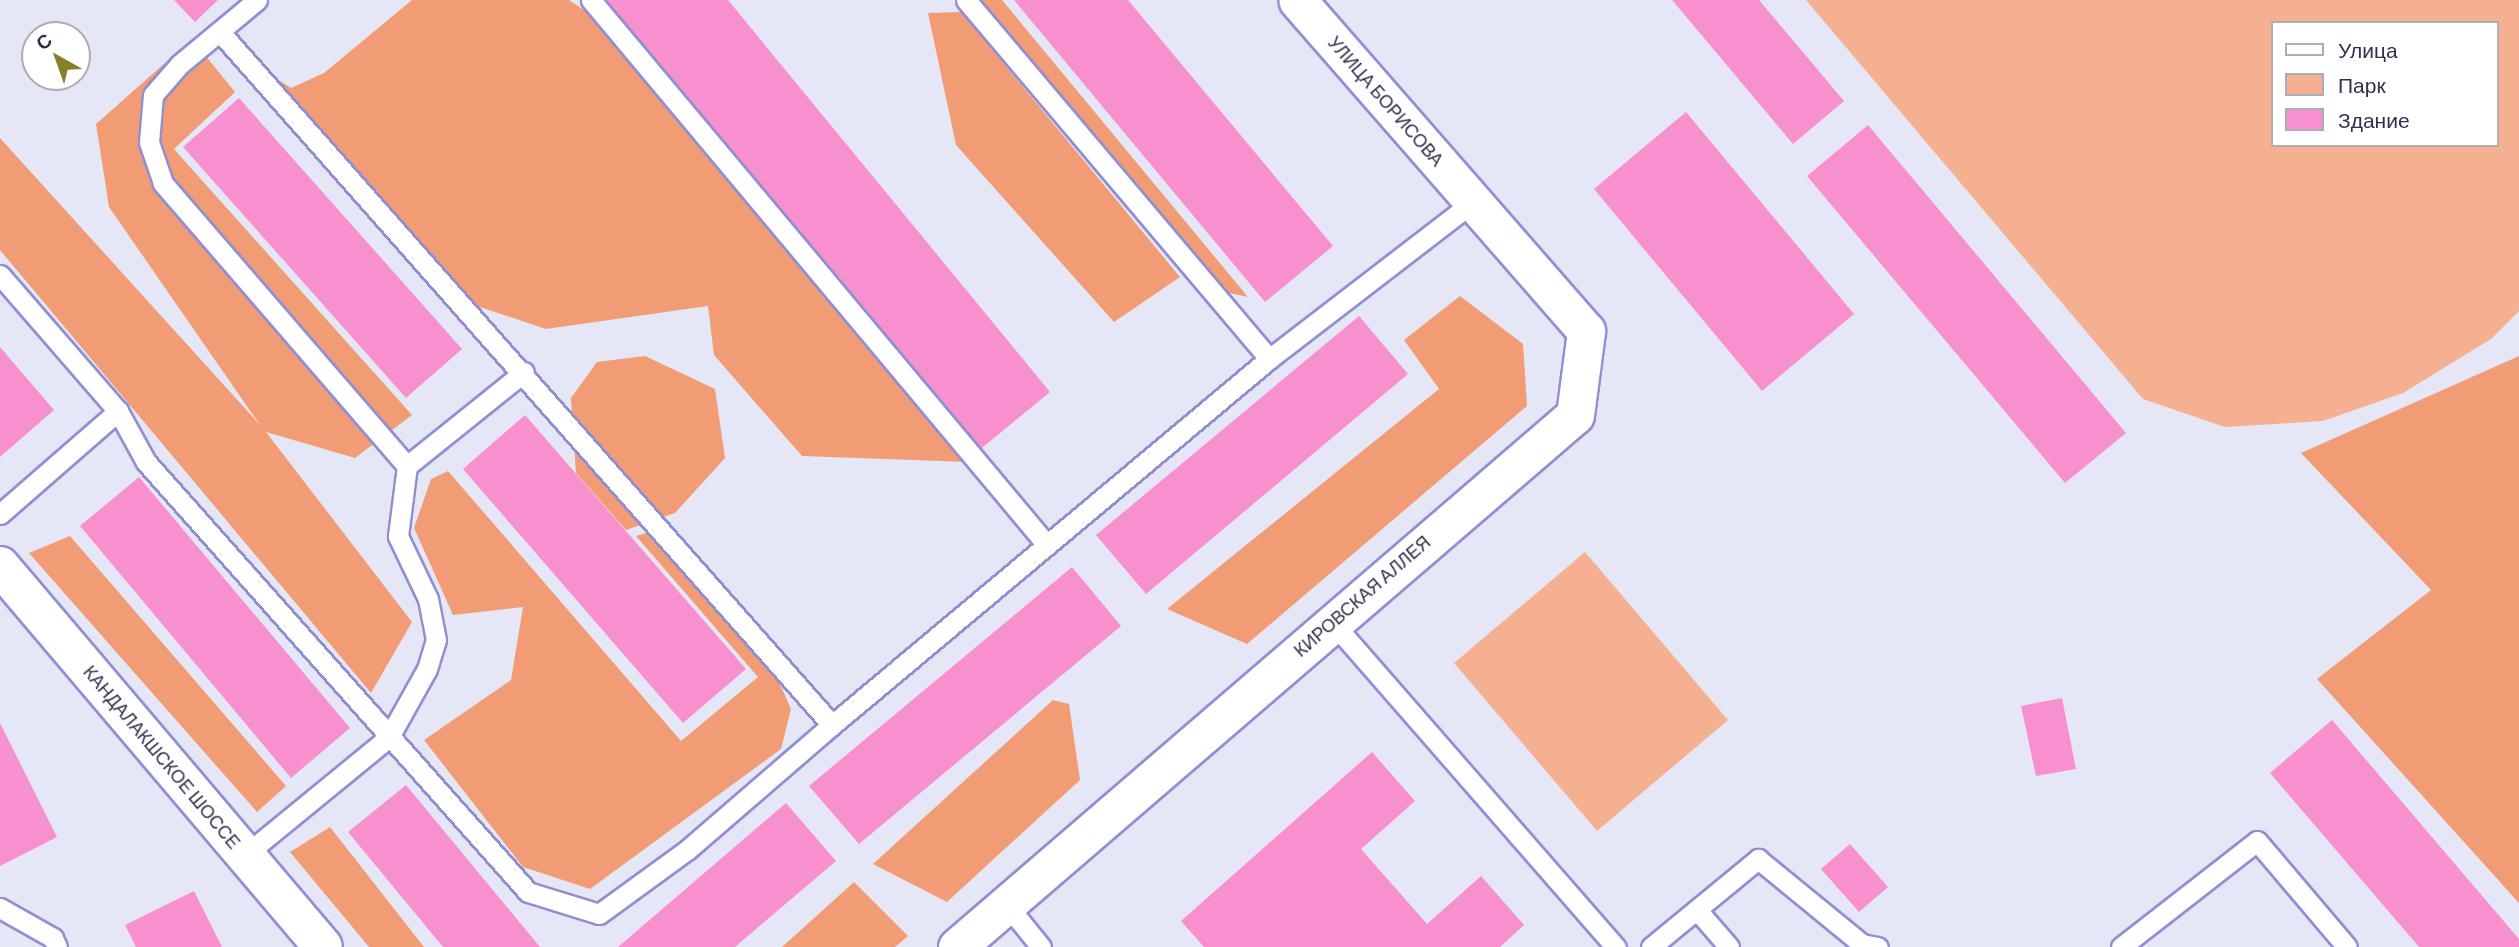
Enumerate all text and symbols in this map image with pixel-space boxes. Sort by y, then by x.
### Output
north arrow [21,21,91,91]
legend [2270,21,2498,147]
text: С [31,28,56,54]
street label: УЛИЦА БОРИСОВА [1324,32,1448,170]
text: Улица [2338,37,2398,62]
text: Парк [2338,72,2386,97]
text: Здание [2338,107,2410,132]
street label: КИРОВСКАЯ АЛЛЕЯ [1289,531,1435,661]
street label: КАНДАЛАКШСКОЕ ШОССЕ [79,661,245,853]

